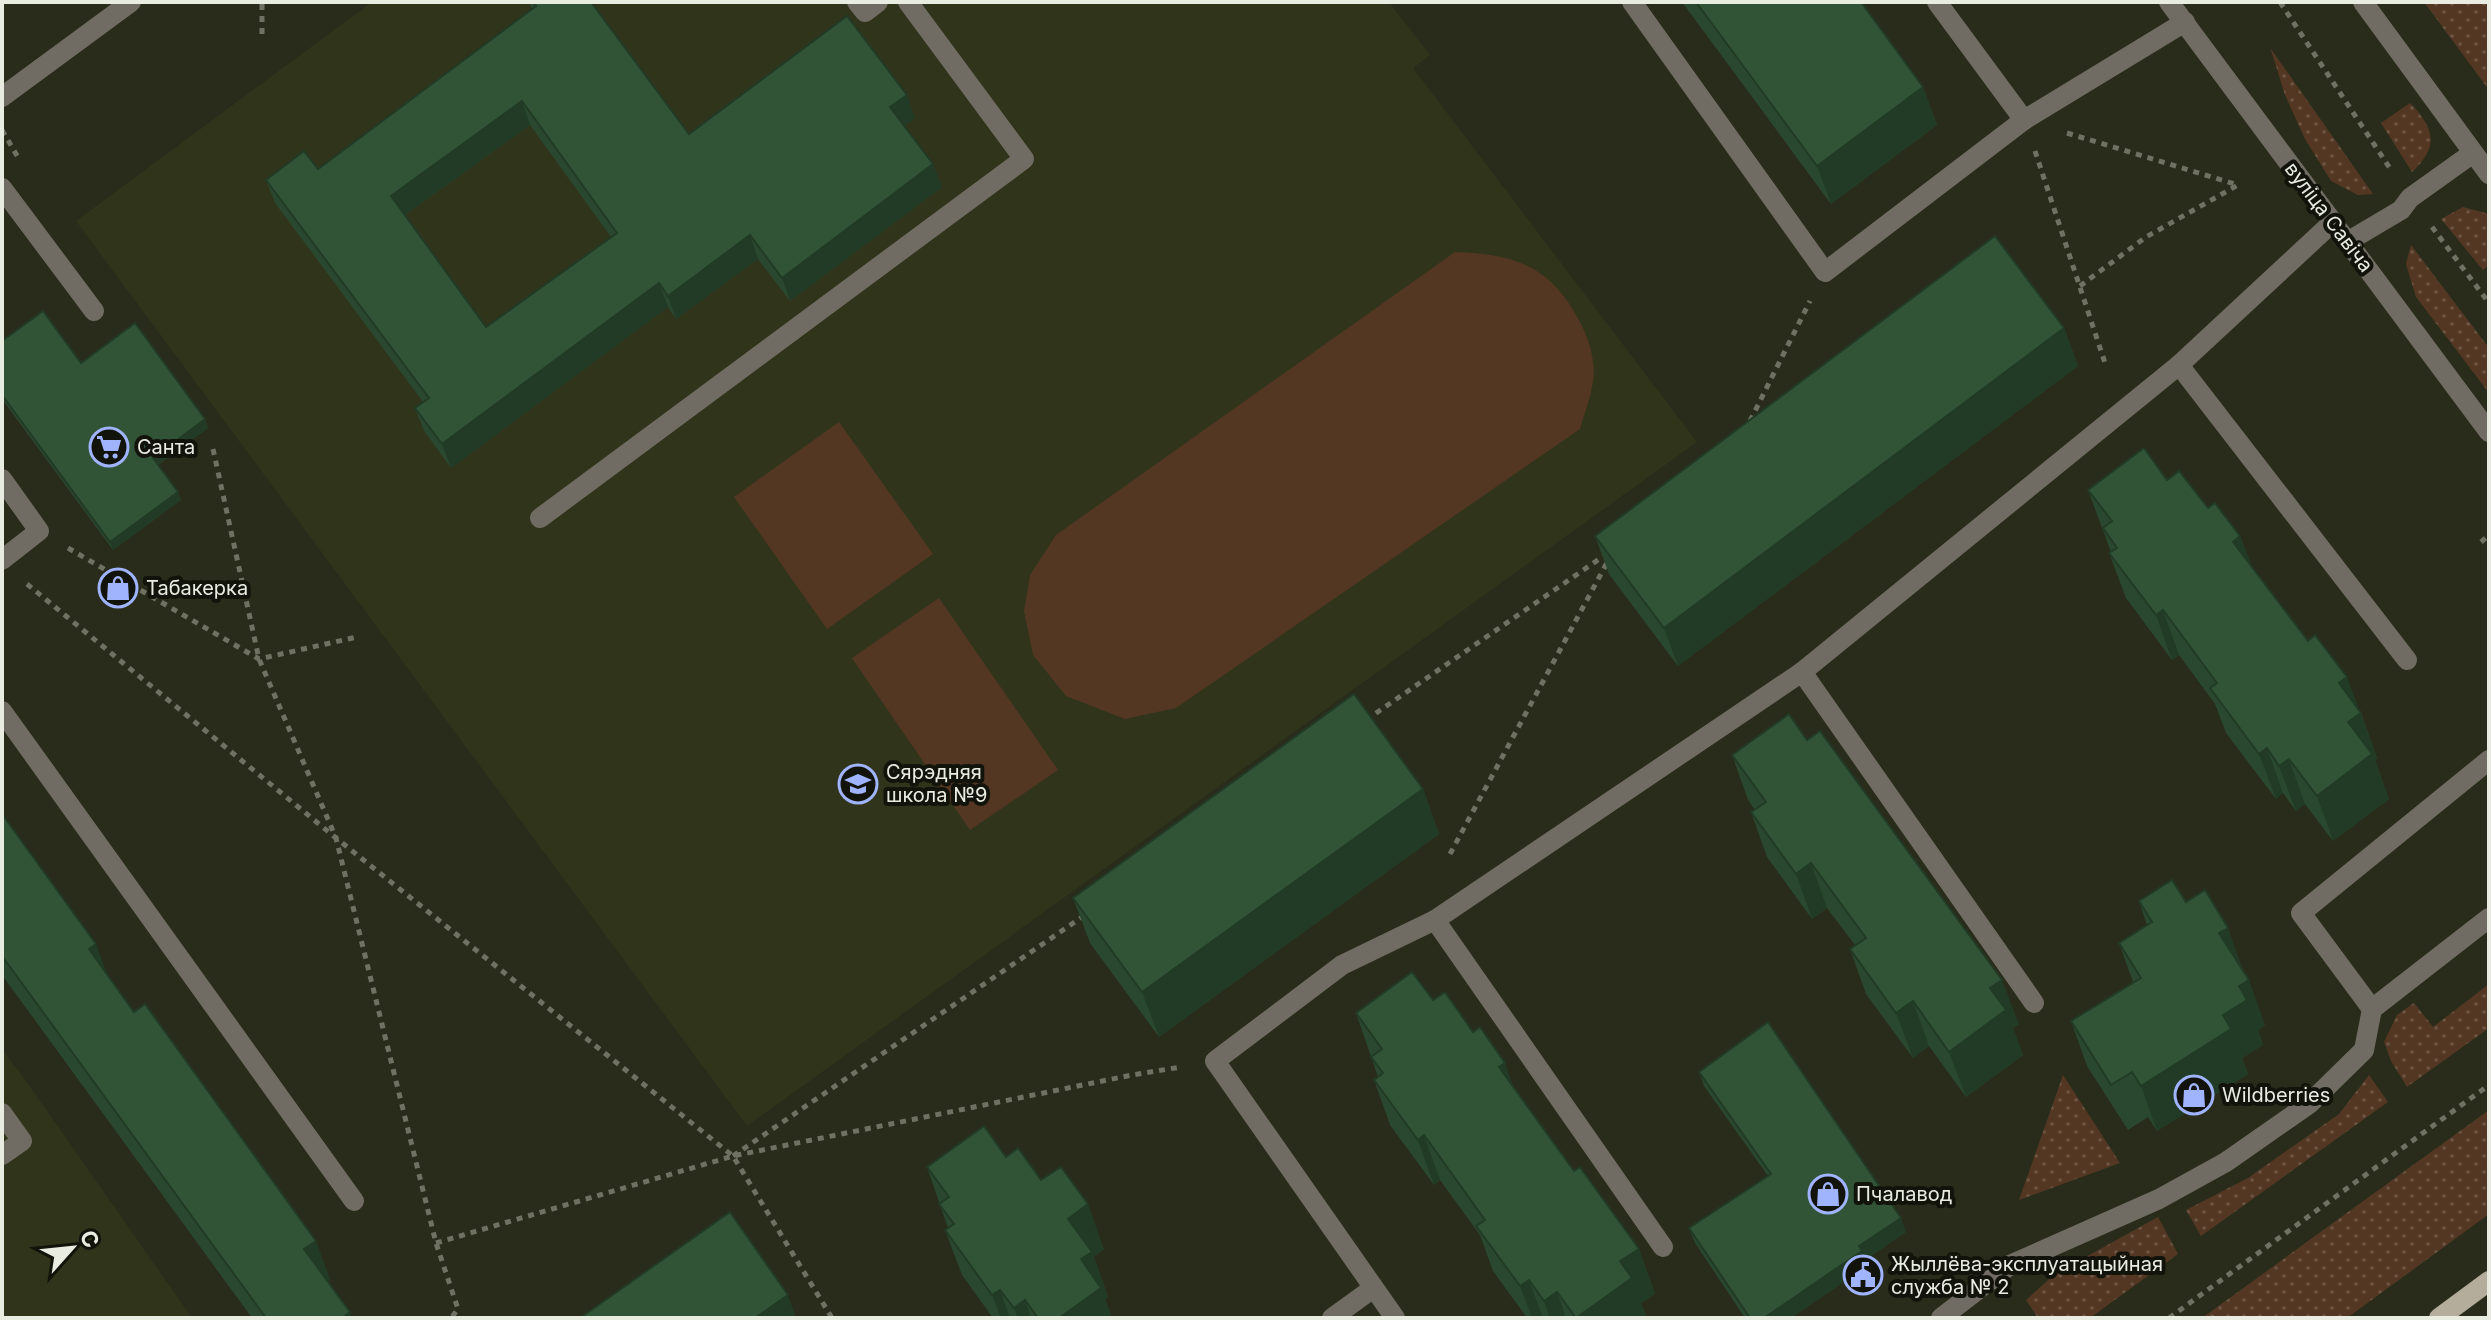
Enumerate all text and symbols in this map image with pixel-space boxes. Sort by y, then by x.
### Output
street label: вуліца Савіча [2280,157,2378,277]
supermarket icon: Санта [88,426,130,468]
place label: Санта [137,435,195,459]
shop icon: Табакерка [97,567,139,609]
place label: Табакерка [146,576,248,600]
place label: Сярэдняя школа №9 [886,760,987,807]
school or university icon: Сярэдняя школа №9 [837,763,879,805]
shop icon: Wildberries [2173,1074,2215,1116]
place label: Wildberries [2222,1083,2330,1107]
shop icon: Пчалавод [1807,1173,1849,1215]
place label: Пчалавод [1856,1182,1952,1206]
north arrow [32,1208,112,1288]
text: С [75,1226,105,1252]
place label: Жыллёва-эксплуатацыйная служба № 2 [1891,1252,2163,1299]
public building icon: Жыллёва-эксплуатацыйная служба № 2 [1842,1254,1884,1296]

